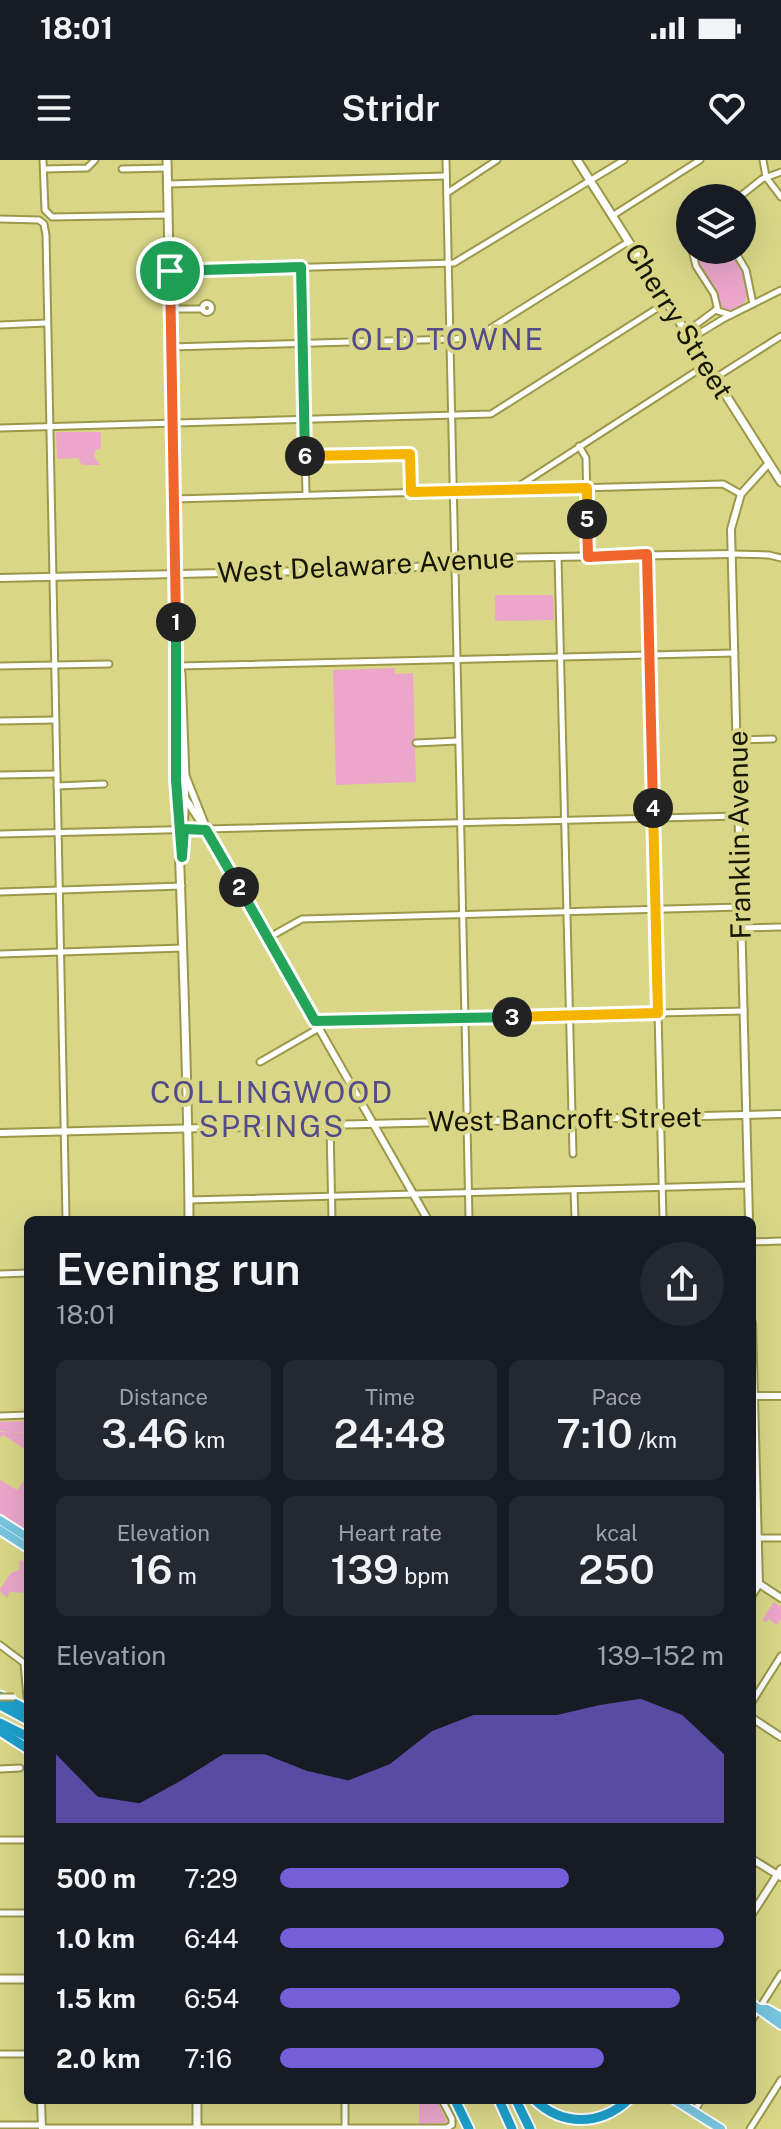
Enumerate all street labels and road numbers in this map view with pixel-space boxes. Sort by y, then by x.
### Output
street label: Cherry Street [619,237,740,405]
street label: West Delaware Avenue [216,540,516,589]
street label: Franklin Avenue [720,730,757,940]
street label: West Bancroft Street [428,1100,702,1137]

